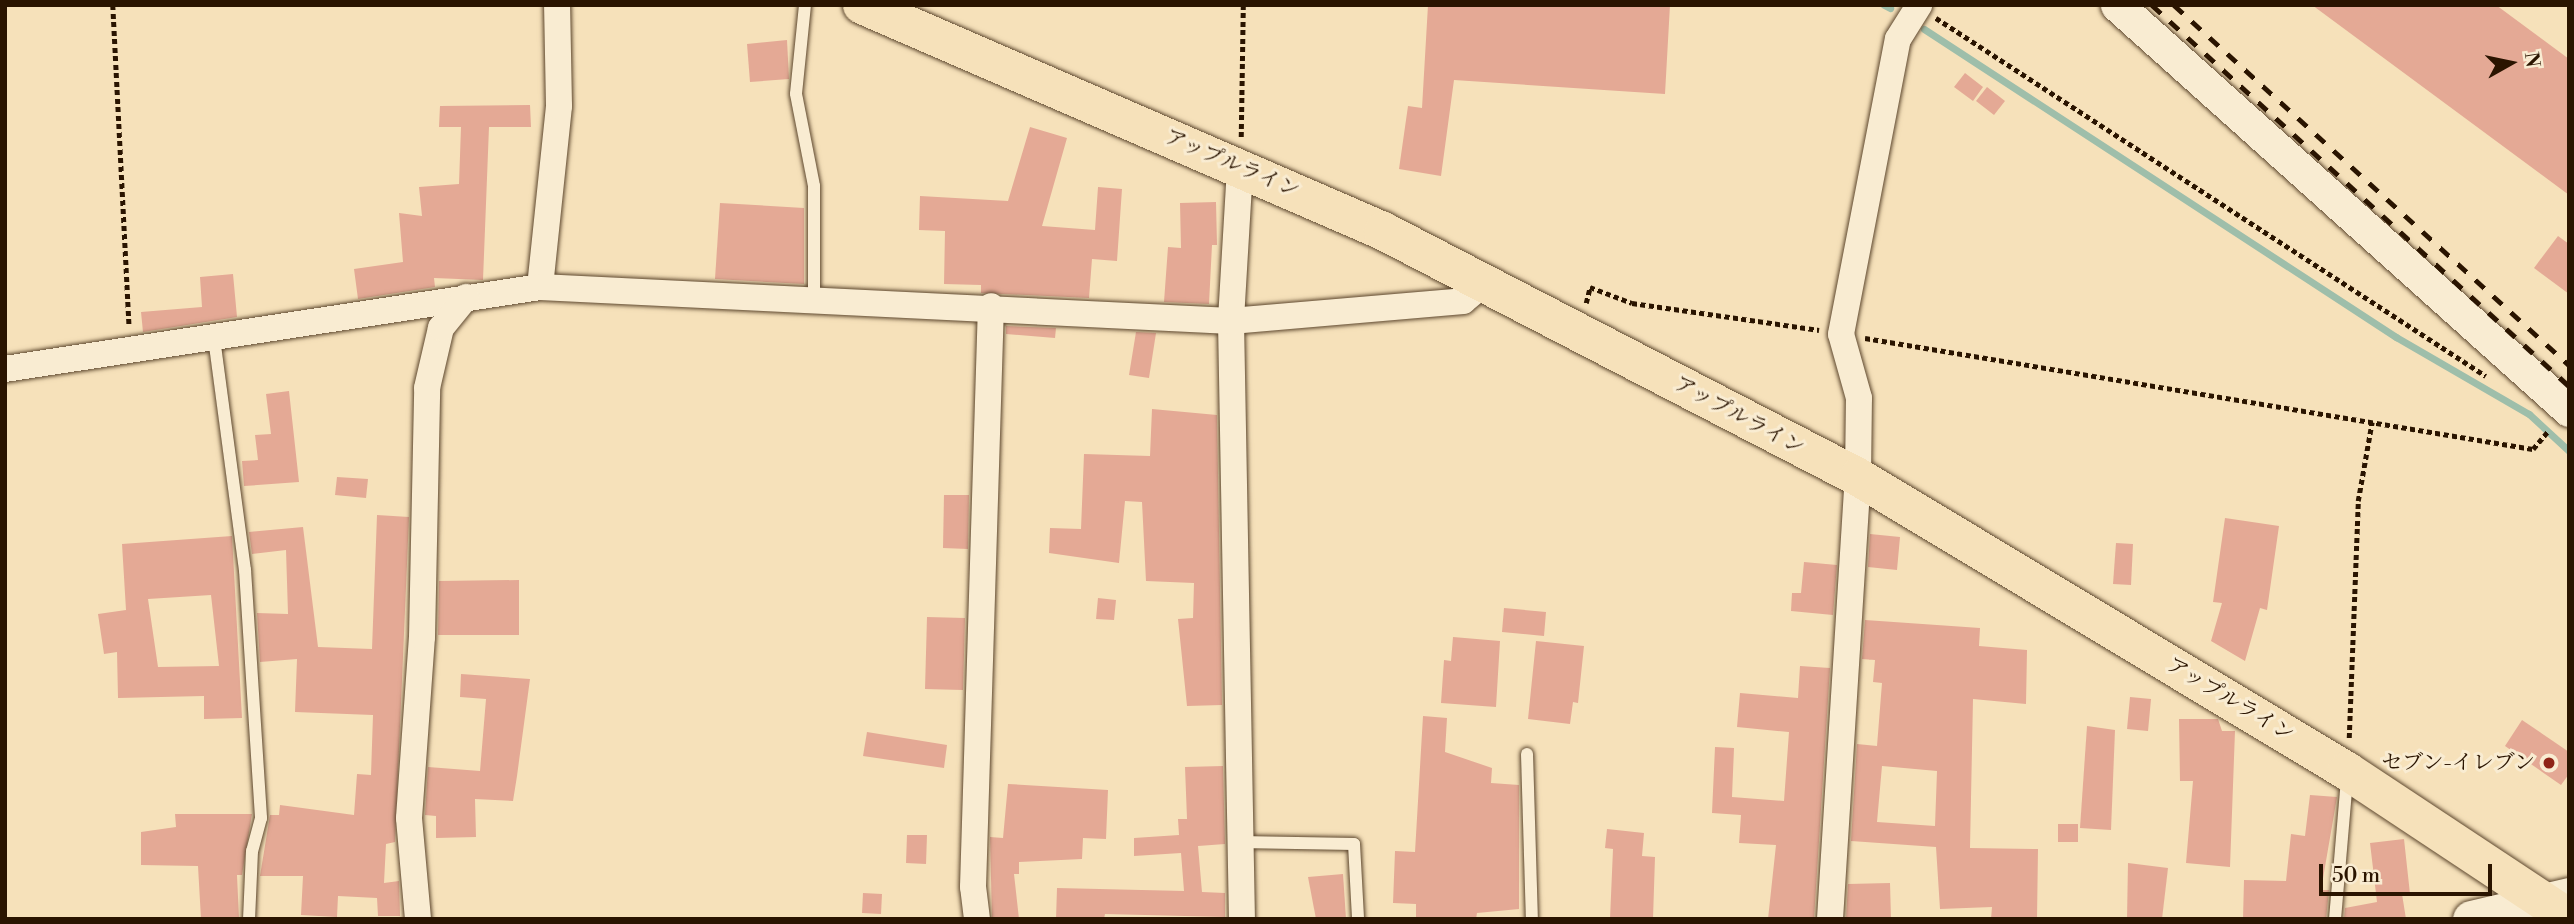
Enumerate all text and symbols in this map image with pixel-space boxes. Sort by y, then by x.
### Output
north arrow [2476,28,2546,98]
text: N [2519,50,2545,69]
street label: アップルライン [1159,124,1305,204]
street label: アップルライン [1668,370,1810,462]
street label: アップルライン [2161,651,2299,749]
place label: セブン-イレブン [2380,750,2535,776]
marker: セブン-イレブン [2541,755,2557,771]
scale bar [2322,850,2495,894]
text: 50 m [2332,863,2380,889]

